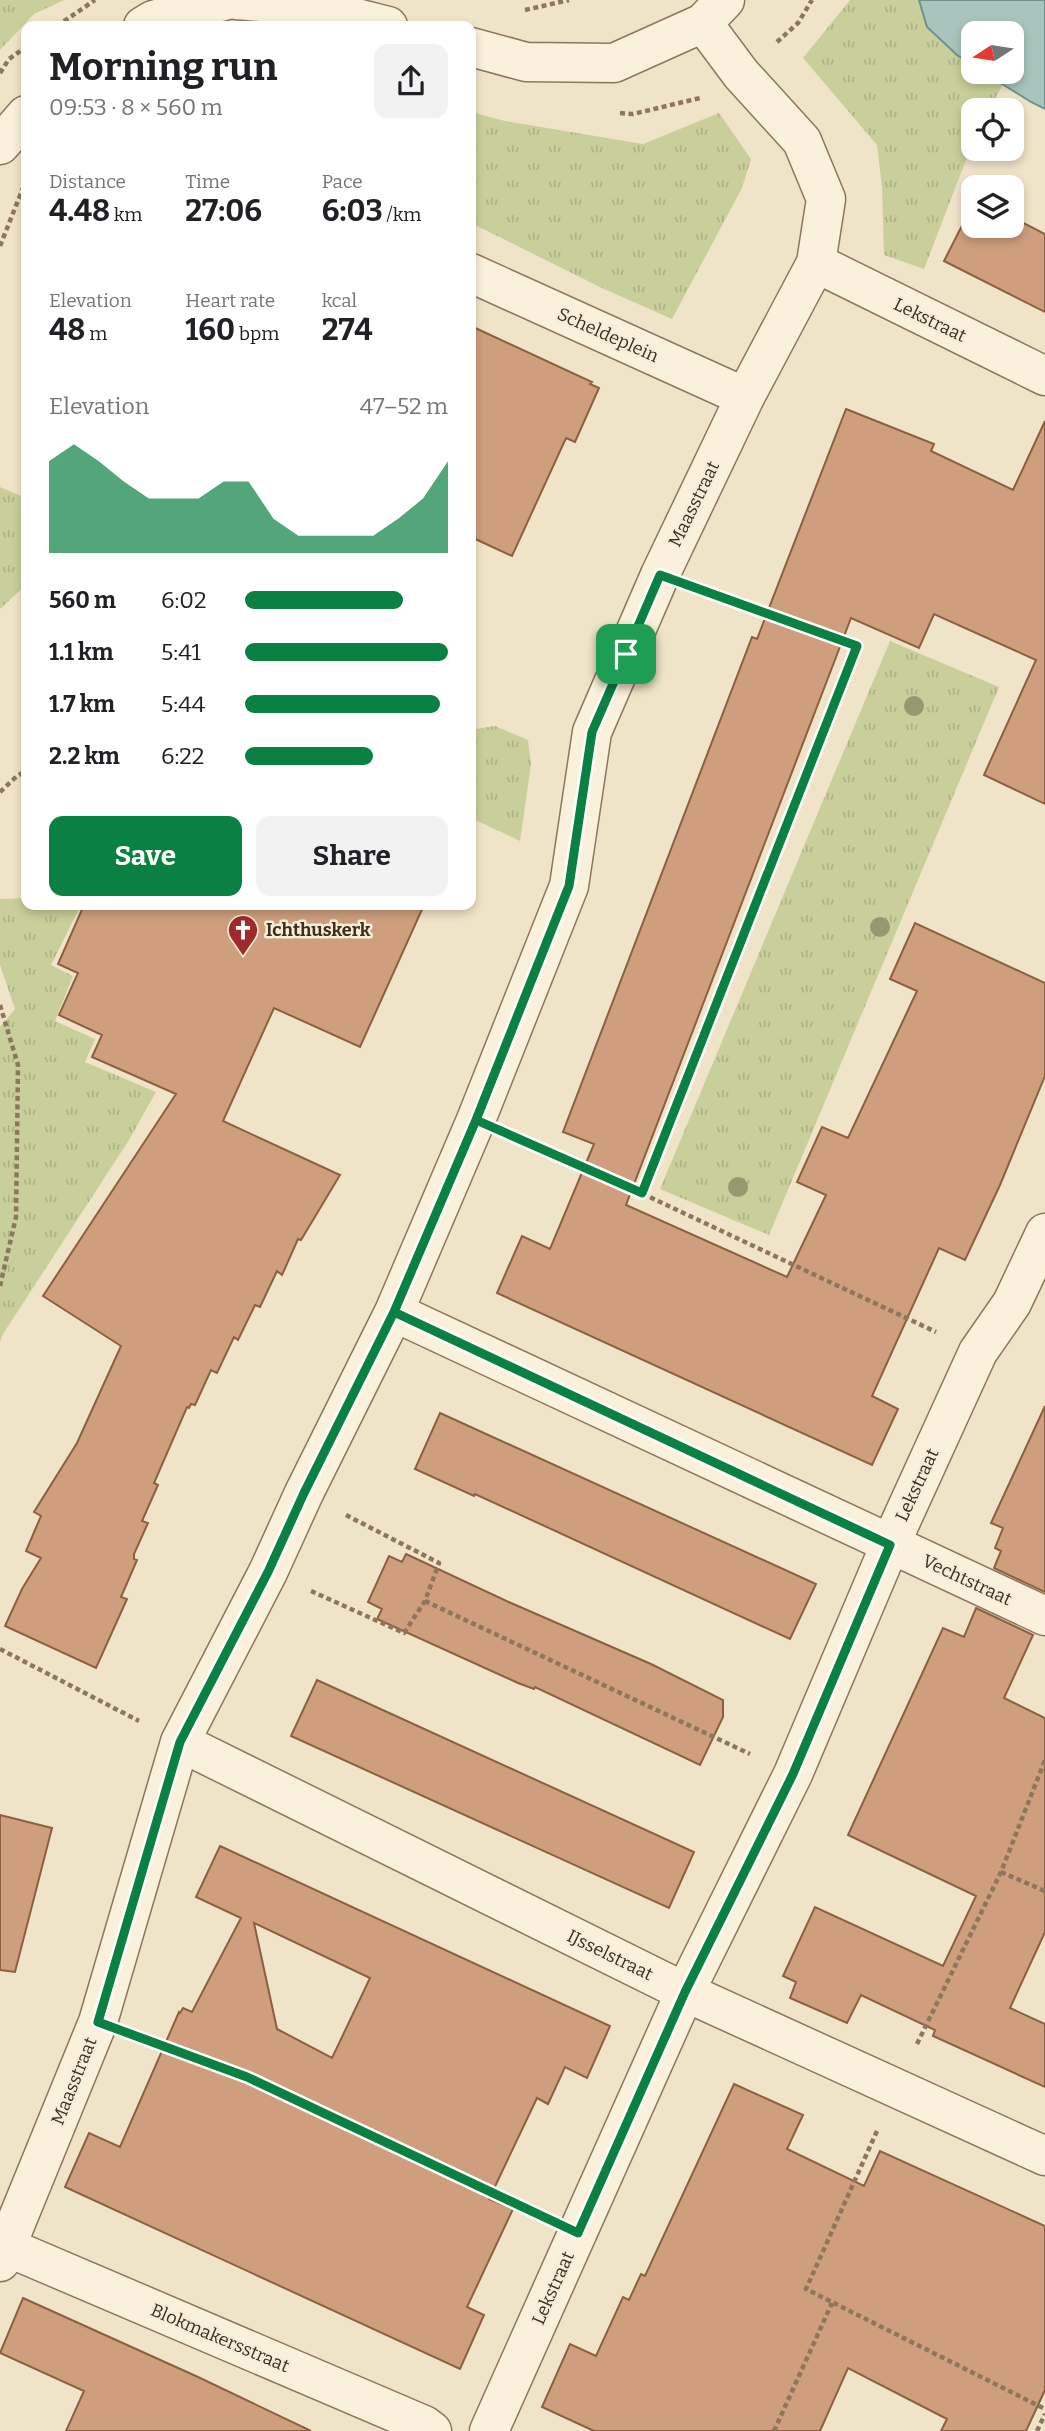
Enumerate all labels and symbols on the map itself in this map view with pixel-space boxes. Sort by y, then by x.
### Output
north arrow [961,21,1024,84]
street label: Lekstraat [890,293,970,347]
street label: Scheldeplein [554,303,663,367]
street label: Maasstraat [664,457,724,551]
pin [596,624,656,684]
church icon: Ichthuskerk [226,913,260,957]
place label: Ichthuskerk [266,919,371,941]
street label: Lekstraat [891,1445,944,1525]
street label: Vechtstraat [919,1550,1016,1610]
street label: IJsselstraat [563,1925,657,1985]
street label: Maasstraat [46,2033,102,2128]
street label: Lekstraat [527,2247,579,2328]
street label: Blokmakersstraat [147,2299,293,2377]

